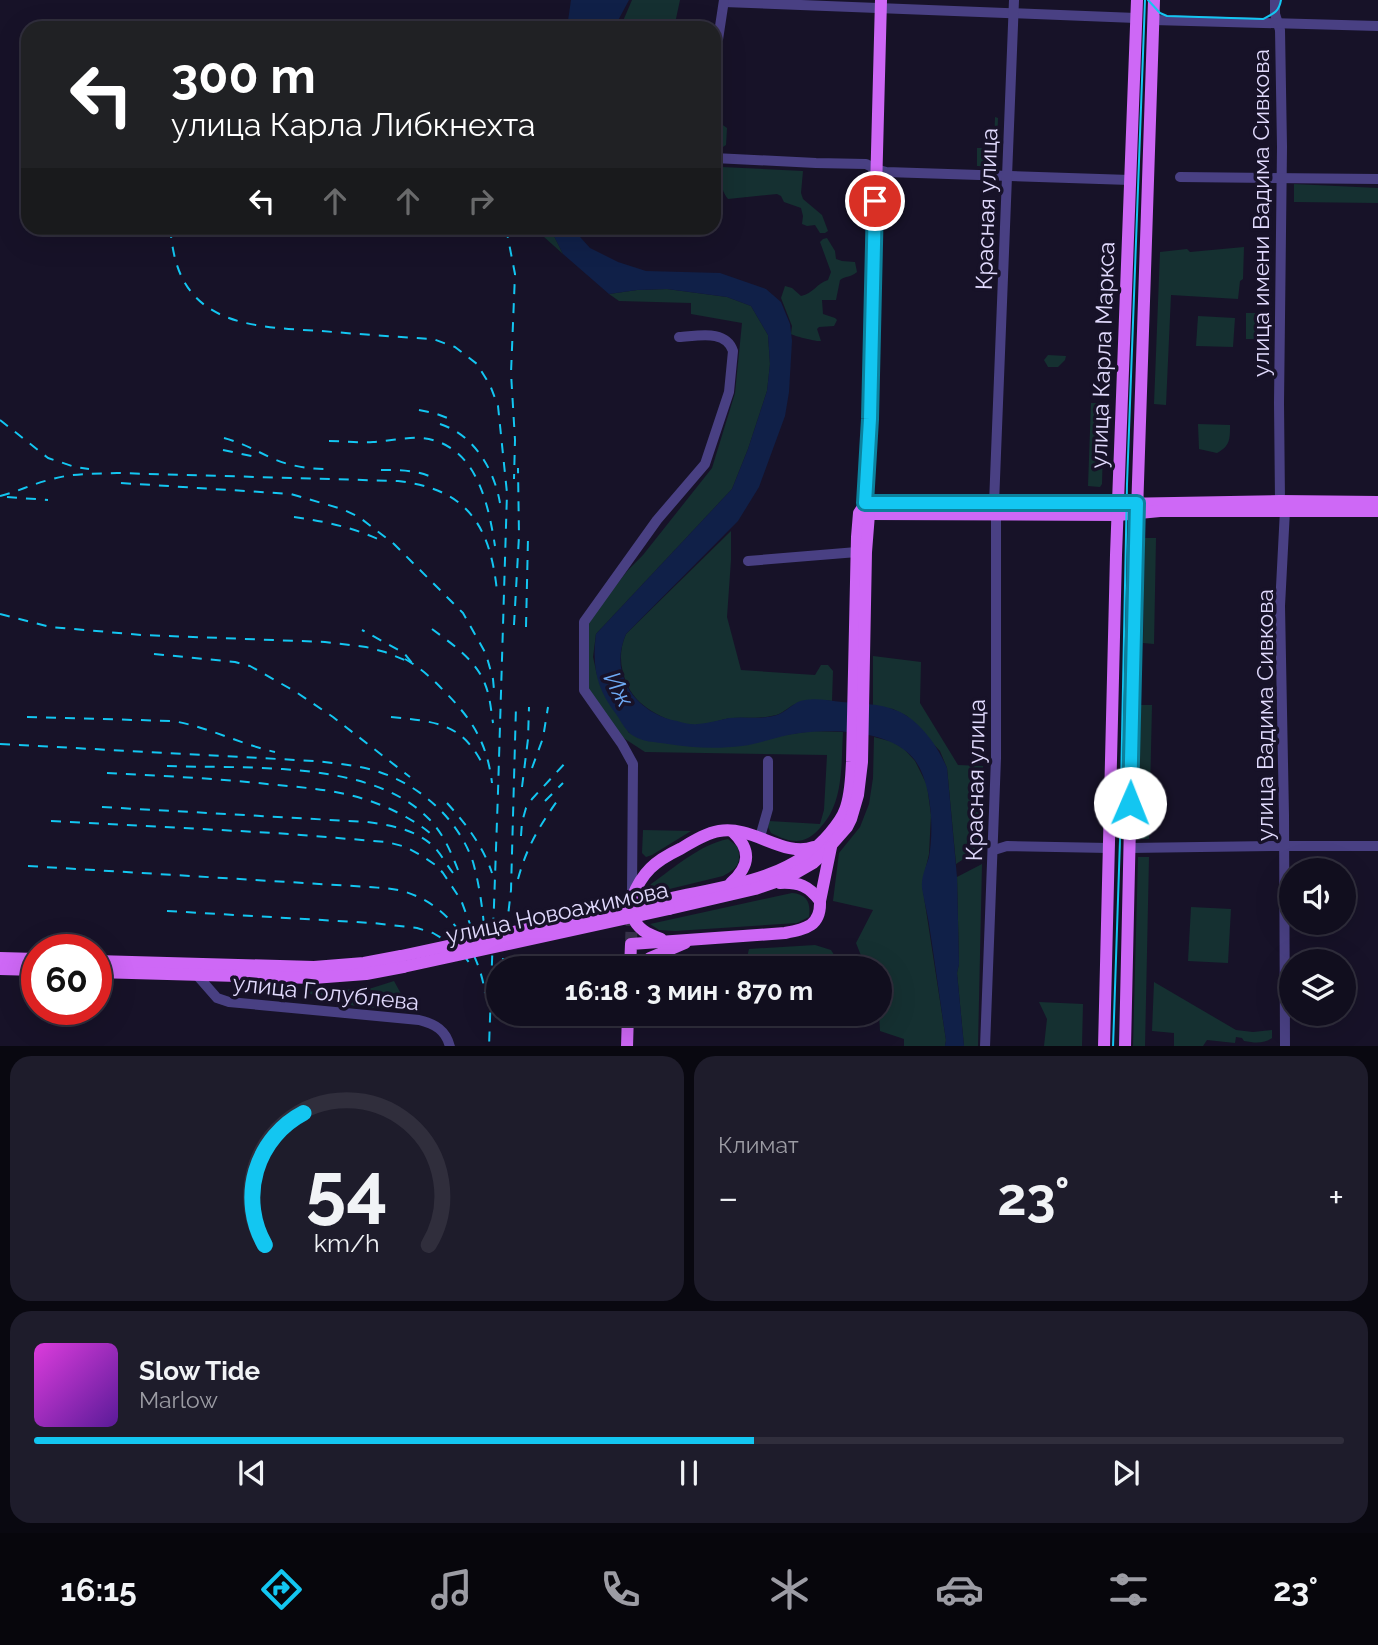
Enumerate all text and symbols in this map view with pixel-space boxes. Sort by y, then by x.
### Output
text: 300 m [171,47,316,104]
icon: left [56,49,147,140]
street label: улица имени Вадима Сивкова [1247,49,1274,377]
text: улица Карла Либкнехта [171,106,536,143]
street label: Красная улица [970,128,1002,290]
pin [845,171,905,231]
icon: left [243,182,281,220]
icon: ahead [316,182,354,220]
icon: ahead [389,182,427,220]
icon: right [462,182,500,220]
icon: arrive [856,182,894,220]
street label: улица Карла Маркса [1085,241,1119,469]
street label: улица Вадима Сивкова [1251,589,1278,841]
water label: Иж [598,666,641,712]
street label: Красная улица [960,699,990,861]
position arrow [1093,766,1167,840]
map controls [1279,858,1356,1026]
button: sound [1279,858,1356,935]
street label: улица Новоажимова [443,875,671,949]
speed limit sign: 60 [21,934,112,1025]
button: layers [1279,949,1356,1026]
street label: улица Голублева [231,969,421,1015]
text: 16:18 · 3 мин · 870 m [565,976,813,1006]
text: Климат [718,1131,799,1158]
text: 54 [306,1147,388,1232]
text: 23° [997,1166,1070,1227]
text: − [718,1175,738,1220]
text: + [1328,1175,1344,1220]
text: km/h [314,1227,380,1257]
text: Slow Tide [139,1356,260,1386]
text: Marlow [139,1386,218,1413]
icon: previous [233,1454,271,1492]
icon: pause [670,1454,708,1492]
icon: next [1107,1454,1145,1492]
icon: directions [257,1565,306,1614]
icon: music [427,1565,476,1614]
icon: phone [596,1565,645,1614]
icon: climate [765,1565,814,1614]
icon: car [935,1565,984,1614]
icon: filters [1104,1565,1153,1614]
text: 16:15 [60,1571,137,1608]
text: 23° [1273,1571,1318,1608]

